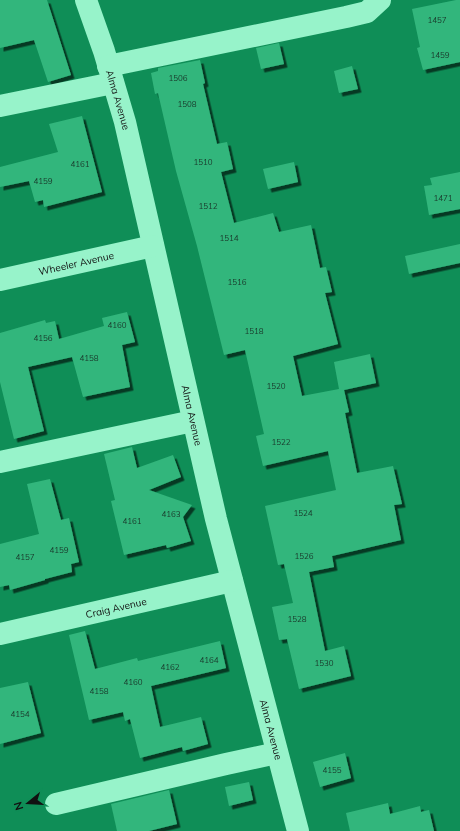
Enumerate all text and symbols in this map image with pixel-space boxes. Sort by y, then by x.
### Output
house number: 1457 [427,15,447,25]
house number: 1459 [430,50,450,60]
street label: Alma Avenue [103,68,133,131]
house number: 1506 [168,73,188,83]
house number: 1508 [177,99,197,109]
house number: 1510 [193,157,213,167]
house number: 4161 [70,159,90,169]
house number: 4159 [33,176,53,186]
house number: 1471 [433,193,453,203]
house number: 1512 [198,201,218,211]
house number: 1514 [219,233,239,243]
street label: Wheeler Avenue [37,248,115,278]
house number: 1516 [227,277,247,287]
house number: 4160 [107,320,127,330]
house number: 1518 [244,326,264,336]
house number: 4156 [33,333,53,343]
house number: 4158 [79,353,99,363]
house number: 1520 [266,381,286,391]
street label: Alma Avenue [179,384,205,447]
house number: 1522 [271,437,291,447]
house number: 1524 [293,508,313,518]
house number: 4163 [161,509,181,519]
house number: 4161 [122,516,142,526]
house number: 4159 [49,545,69,555]
house number: 1526 [294,551,314,561]
house number: 4157 [15,552,35,562]
street label: Craig Avenue [84,594,148,621]
house number: 1528 [287,614,307,624]
house number: 4164 [199,655,219,665]
house number: 1530 [314,658,334,668]
house number: 4162 [160,662,180,672]
house number: 4160 [123,677,143,687]
house number: 4158 [89,686,109,696]
street label: Alma Avenue [257,698,285,761]
house number: 4154 [10,709,30,719]
house number: 4155 [322,765,342,775]
north arrow [8,783,48,823]
text: N [11,800,26,812]

